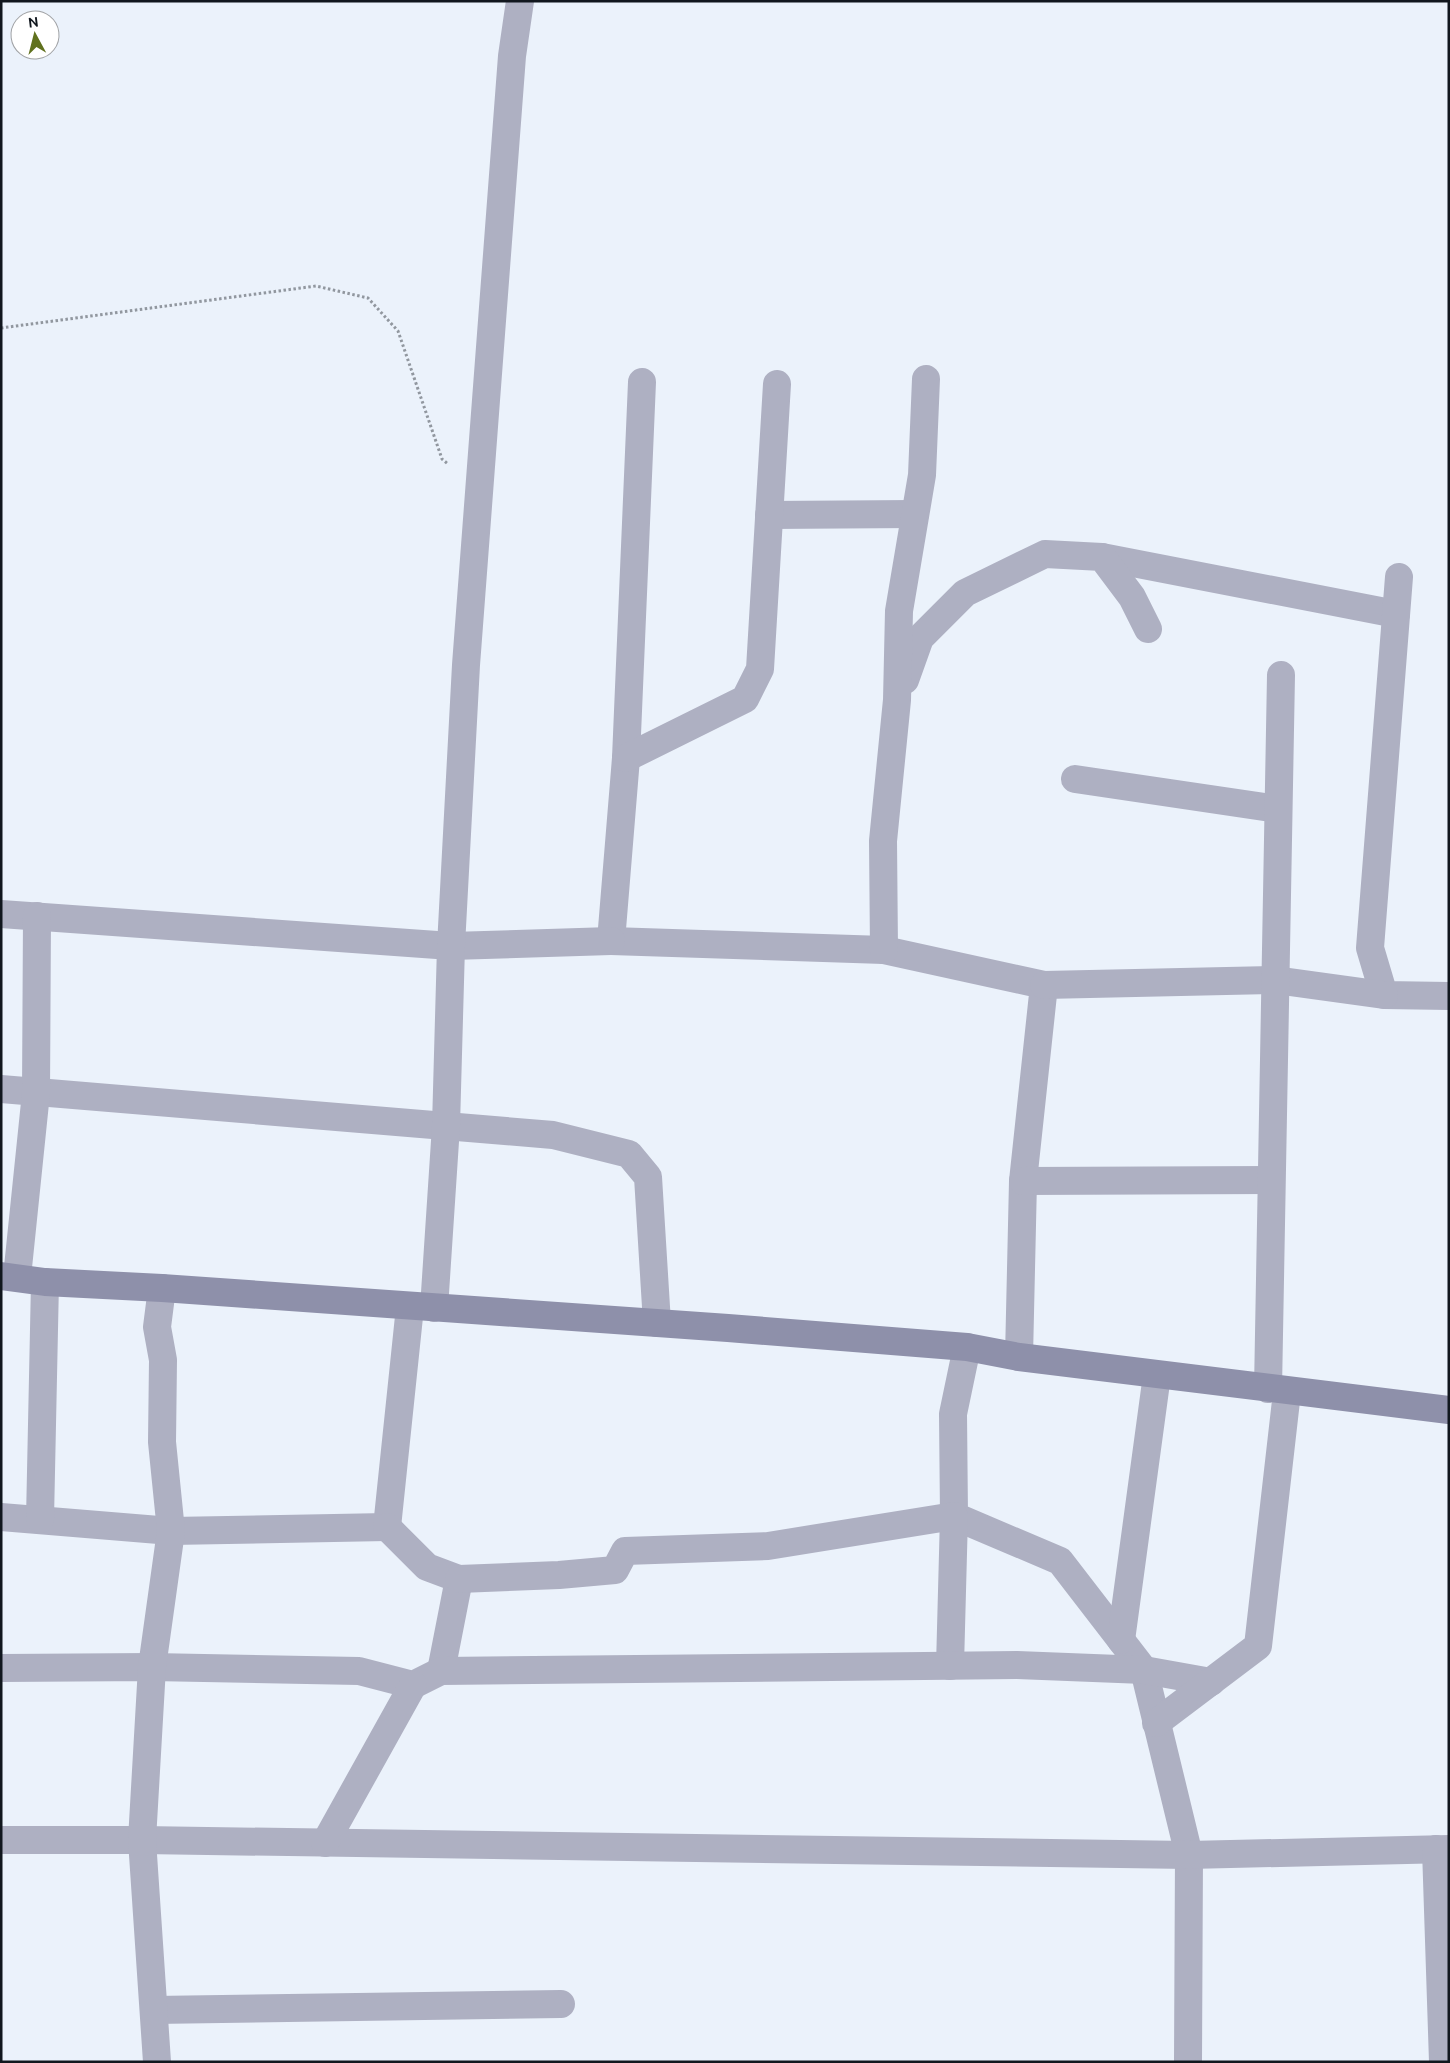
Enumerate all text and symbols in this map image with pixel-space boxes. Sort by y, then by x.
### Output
north arrow [10,10,60,60]
text: N [27,14,40,31]

